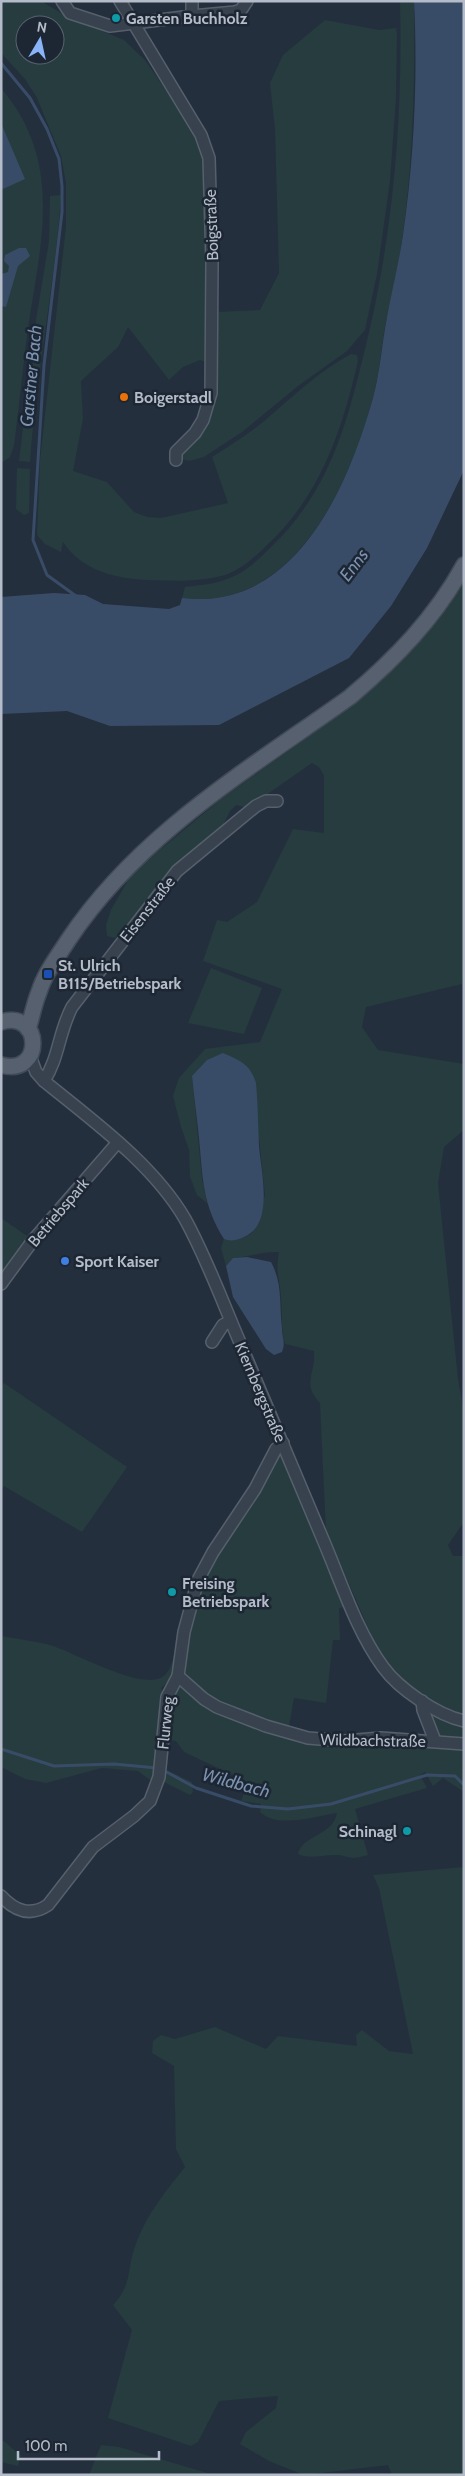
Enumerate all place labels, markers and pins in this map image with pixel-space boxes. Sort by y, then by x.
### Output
place label: Garsten Buchholz [126,9,248,28]
marker: Garsten Buchholz [110,12,122,24]
place label: Boigerstadl [134,388,212,407]
marker: Boigerstadl [118,391,130,403]
place label: St. Ulrich B115/Betriebspark [58,956,182,993]
marker: St. Ulrich B115/Betriebspark [42,968,54,980]
place label: Sport Kaiser [75,1252,160,1271]
marker: Sport Kaiser [59,1255,71,1267]
place label: Freising Betriebspark [182,1574,269,1611]
marker: Freising Betriebspark [166,1586,178,1598]
place label: Schinagl [339,1822,397,1841]
marker: Schinagl [401,1825,413,1837]

